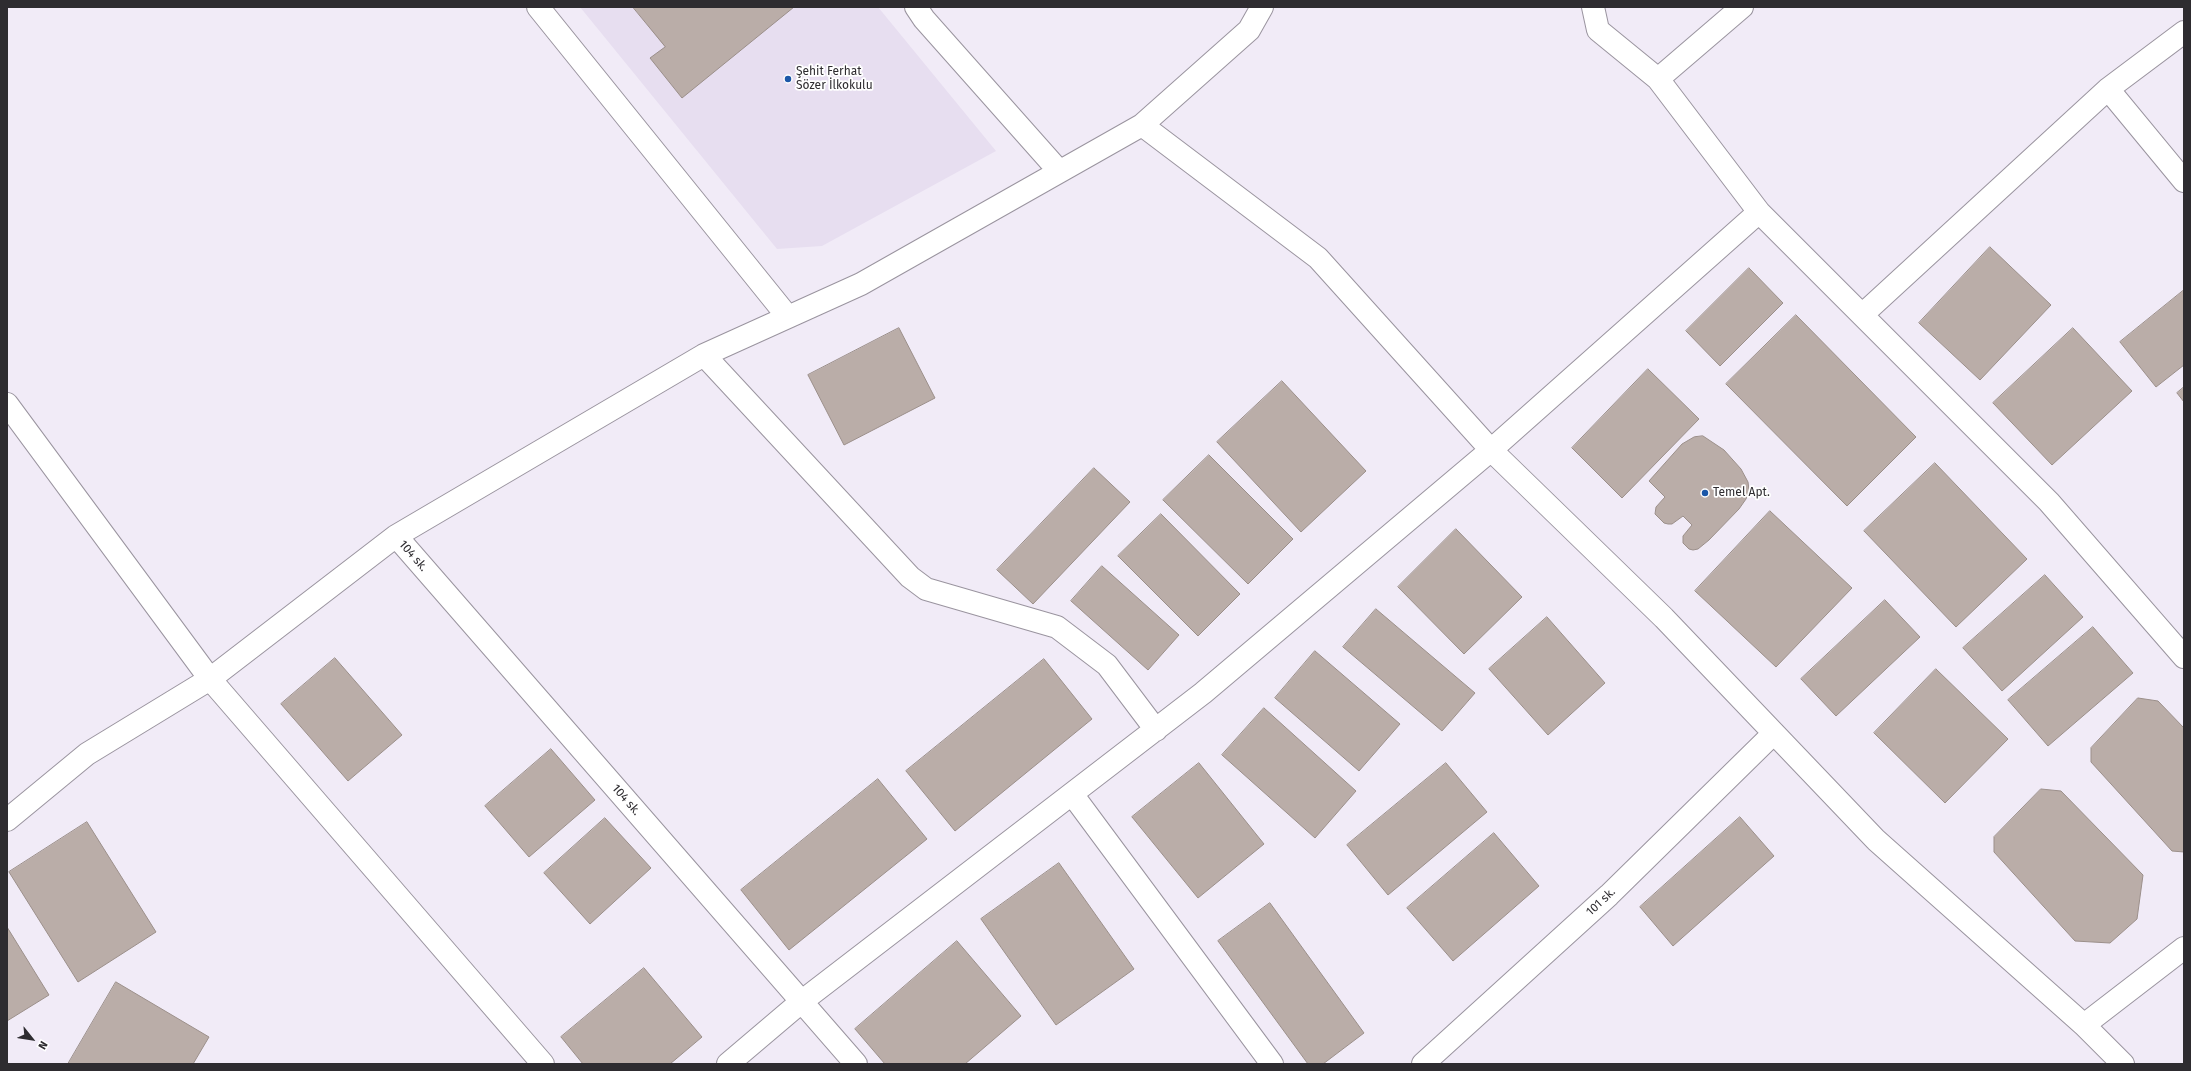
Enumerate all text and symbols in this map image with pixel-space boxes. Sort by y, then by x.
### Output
place label: Şehit Ferhat Sözer İlkokulu [796,65,873,93]
marker: Şehit Ferhat Sözer İlkokulu [783,74,793,84]
place label: Temel Apt. [1713,486,1770,500]
marker: Temel Apt. [1700,488,1710,498]
street label: 104 sk. [396,538,430,574]
street label: 104 sk. [609,782,643,818]
street label: 101 sk. [1583,885,1619,919]
north arrow [12,1019,52,1059]
text: N [35,1039,50,1052]

